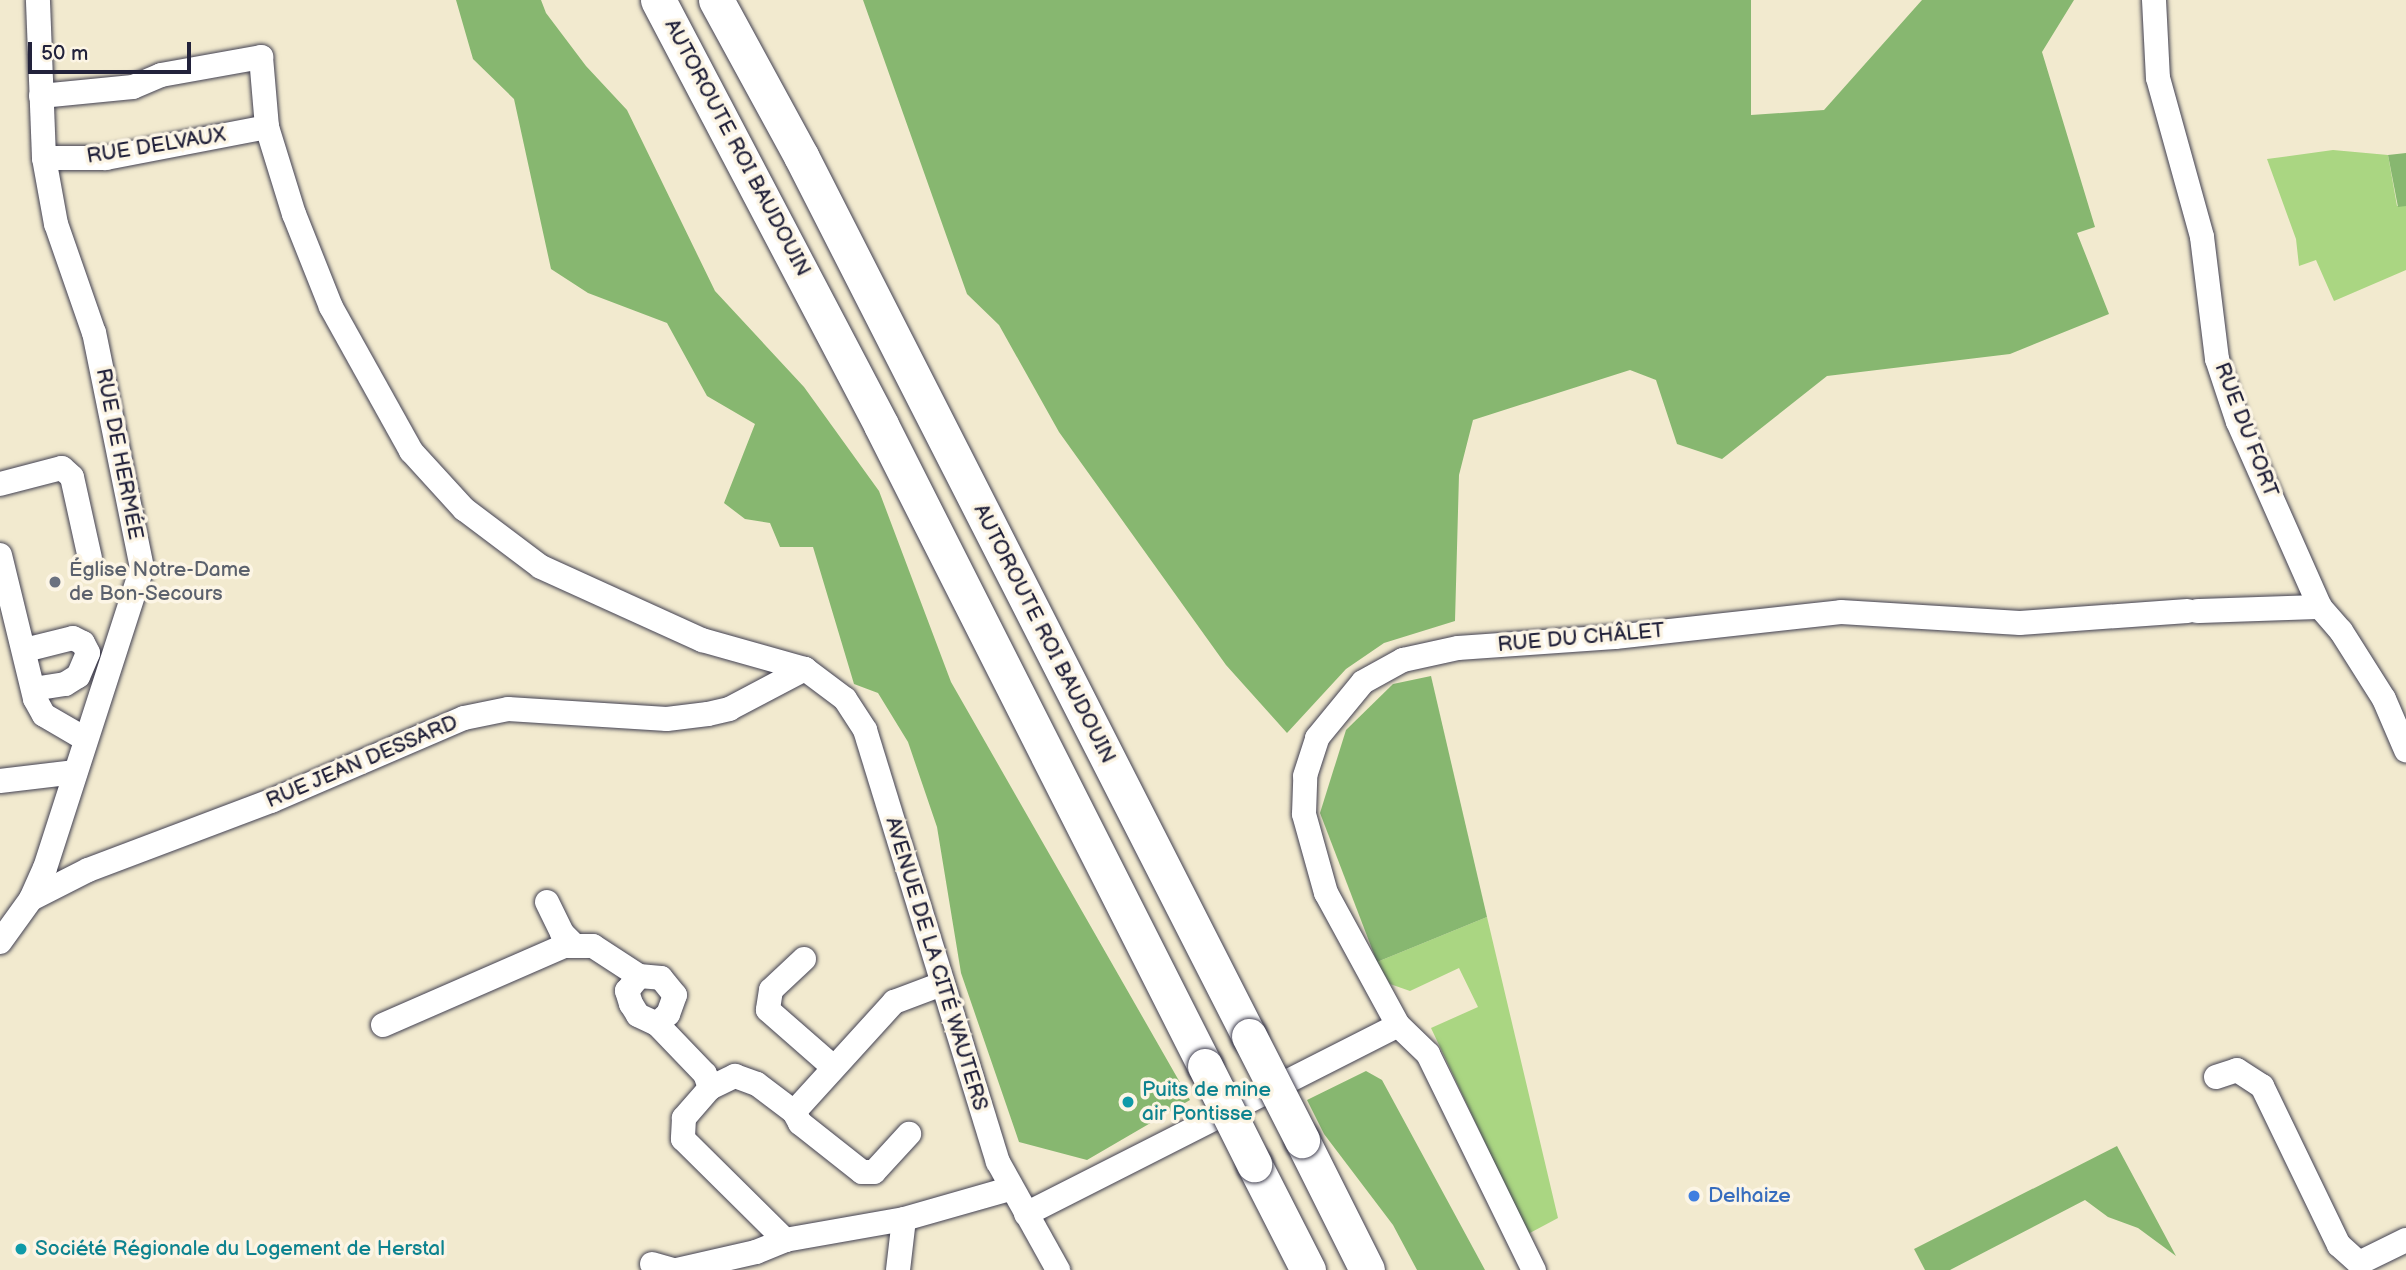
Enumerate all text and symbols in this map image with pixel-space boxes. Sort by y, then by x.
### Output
street label: AUTOROUTE ROI BAUDOUIN [658,15,816,281]
scale bar [32,28,194,72]
text: 50 m [41,41,88,66]
street label: RUE DELVAUX [85,123,227,169]
street label: RUE DU FORT [2209,359,2283,501]
street label: RUE DE HERMÉE [90,366,148,542]
street label: AUTOROUTE ROI BAUDOUIN [968,500,1120,768]
place label: Église Notre-Dame de Bon-Secours [69,557,251,607]
marker: Église Notre-Dame de Bon-Secours [47,574,63,590]
street label: RUE DU CHÂLET [1496,618,1666,658]
street label: RUE JEAN DESSARD [262,710,462,814]
street label: AVENUE DE LA CITÉ WAUTERS [879,814,993,1114]
place label: Puits de mine air Pontisse [1142,1077,1271,1127]
marker: Puits de mine air Pontisse [1120,1094,1136,1110]
place label: Delhaize [1708,1183,1791,1209]
marker: Delhaize [1686,1188,1702,1204]
place label: Société Régionale du Logement de Herstal [35,1236,445,1262]
marker: Société Régionale du Logement de Herstal [13,1241,29,1257]

